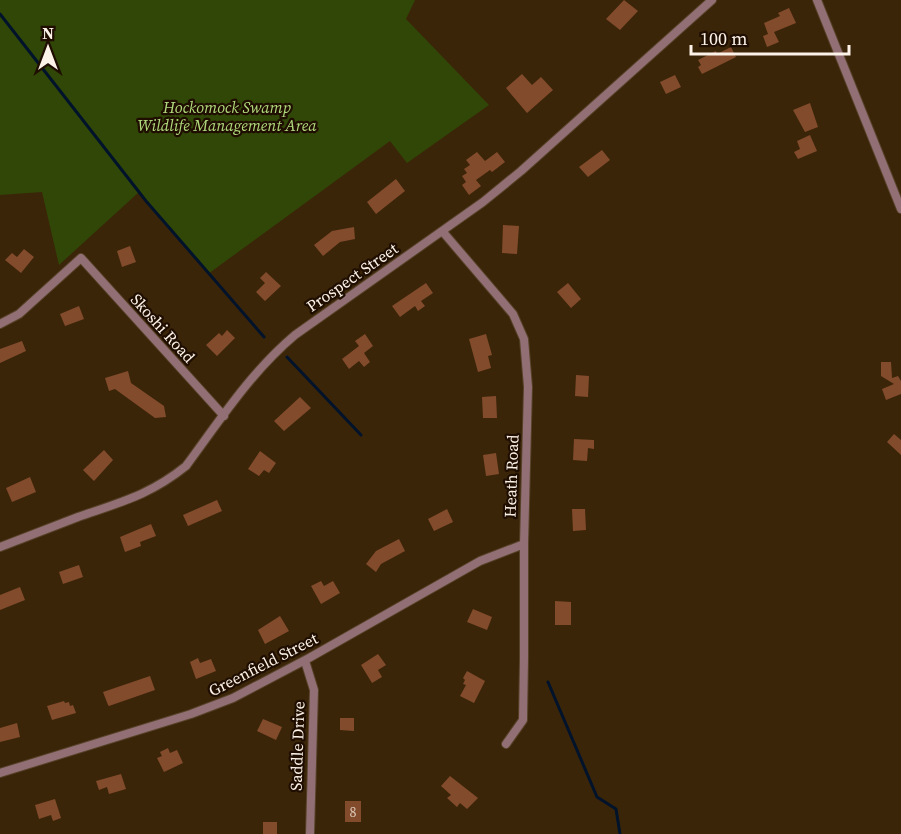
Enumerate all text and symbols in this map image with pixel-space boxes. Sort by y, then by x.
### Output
north arrow [18,18,78,78]
scale bar [691,18,848,56]
text: N [42,22,54,44]
text: 100 m [700,26,747,51]
park label: Hockomock Swamp Wildlife Management Area [138,96,317,136]
street label: Prospect Street [302,237,403,317]
street label: Skoshi Road [126,289,200,367]
street label: Heath Road [499,434,523,518]
street label: Greenfield Street [204,627,322,701]
street label: Saddle Drive [284,701,310,791]
house number: 8 [350,802,357,822]

